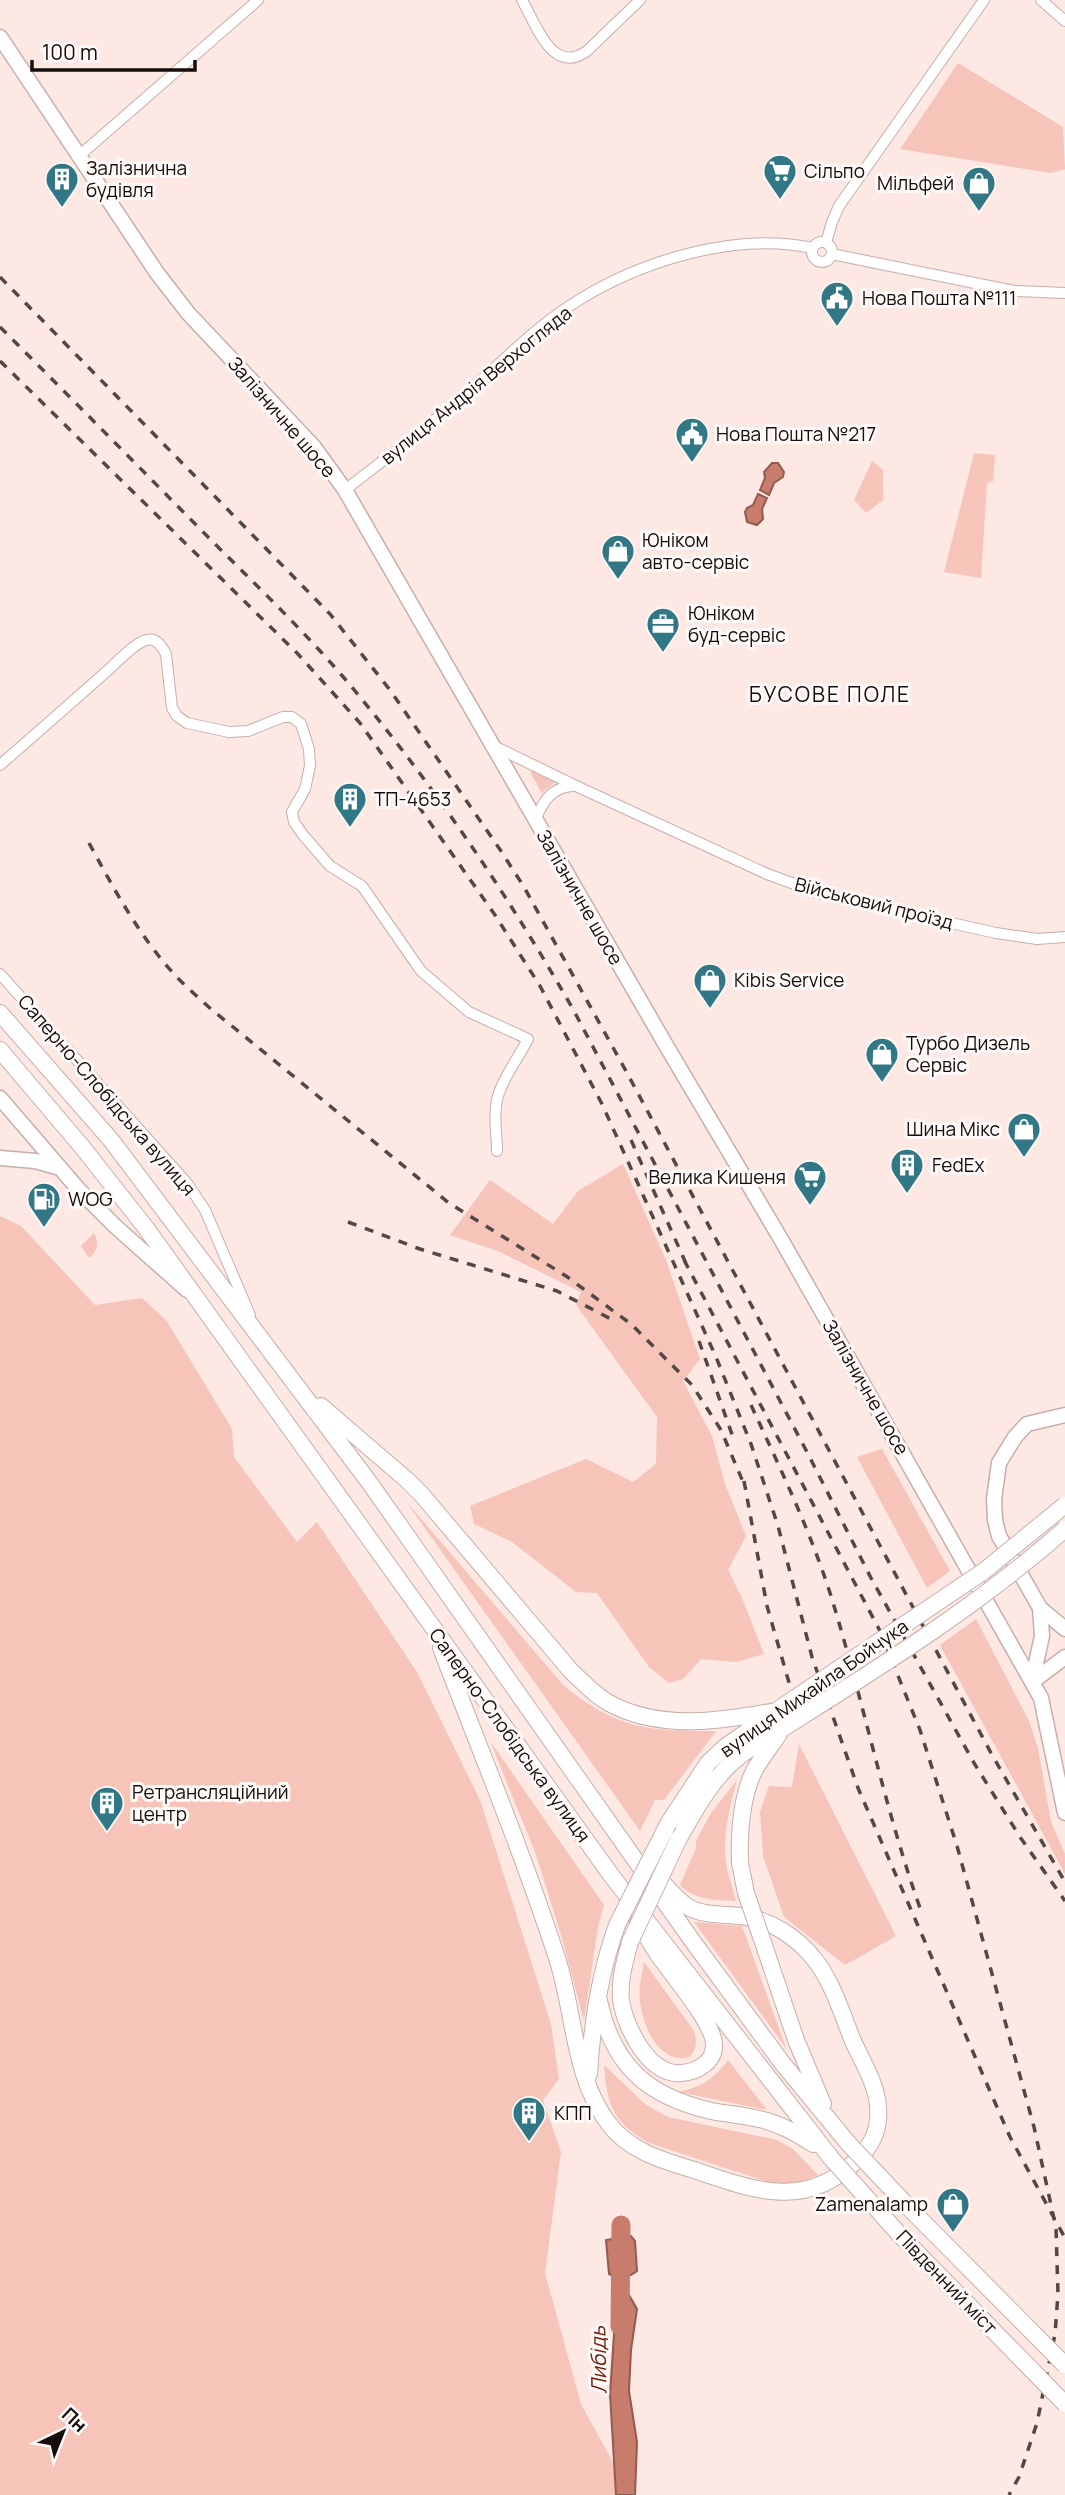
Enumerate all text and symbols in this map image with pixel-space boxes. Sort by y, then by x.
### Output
scale bar [32,28,194,72]
text: 100 m [42,38,98,66]
supermarket icon: Сільпо [761,152,799,201]
place label: Залізнична будівля [86,155,187,203]
place label: Сільпо [804,158,865,184]
building icon: Залізнична будівля [43,160,81,209]
shop icon: Мільфей [960,164,998,213]
place label: Мільфей [877,170,954,196]
public building icon: Нова Пошта №111 [818,279,856,328]
place label: Нова Пошта №111 [862,285,1016,311]
street label: вулиця Андрія Верхогляда [375,300,577,470]
street label: Залізничне шосе [222,351,342,483]
public building icon: Нова Пошта №217 [673,415,711,464]
place label: Нова Пошта №217 [716,421,876,447]
place label: Юніком авто-сервіс [642,527,749,575]
shop icon: Юніком авто-сервіс [599,532,637,581]
place label: Юніком буд-сервіс [688,600,786,648]
office icon: Юніком буд-сервіс [644,605,682,654]
district label: БУСОВЕ ПОЛЕ [749,680,911,708]
building icon: ТП-4653 [331,780,369,829]
place label: ТП-4653 [374,786,451,812]
street label: Залізничне шосе [531,824,629,970]
street label: Військовий проїзд [792,871,956,935]
shop icon: Kibis Service [691,961,729,1010]
place label: Kibis Service [734,967,844,993]
street label: Саперно-Слобідська вулиця [12,989,202,1201]
place label: Турбо Дизель Сервіс [906,1030,1030,1078]
shop icon: Турбо Дизель Сервіс [863,1035,901,1084]
shop icon: Шина Мікс [1005,1110,1043,1159]
place label: Шина Мікс [906,1116,1000,1142]
building icon: FedEx [888,1146,926,1195]
place label: FedEx [932,1152,985,1178]
supermarket icon: Велика Кишеня [791,1158,829,1207]
place label: Велика Кишеня [648,1164,786,1190]
fuel station icon: WOG [25,1180,63,1229]
place label: WOG [68,1186,113,1212]
street label: Залізничне шосе [817,1314,915,1460]
street label: вулиця Михайла Бойчука [715,1613,913,1763]
street label: Саперно-Слобідська вулиця [423,1623,597,1847]
place label: Ретрансляційний центр [132,1779,289,1827]
building icon: Ретрансляційний центр [88,1784,126,1833]
building icon: КПП [510,2094,548,2143]
place label: КПП [554,2100,592,2126]
shop icon: Zamenalamp [934,2185,972,2234]
place label: Zamenalamp [815,2191,928,2217]
street label: Південний міст [891,2224,1004,2340]
water label: Либідь [583,2325,613,2394]
north arrow [28,2397,98,2467]
text: Пн [56,2401,93,2438]

